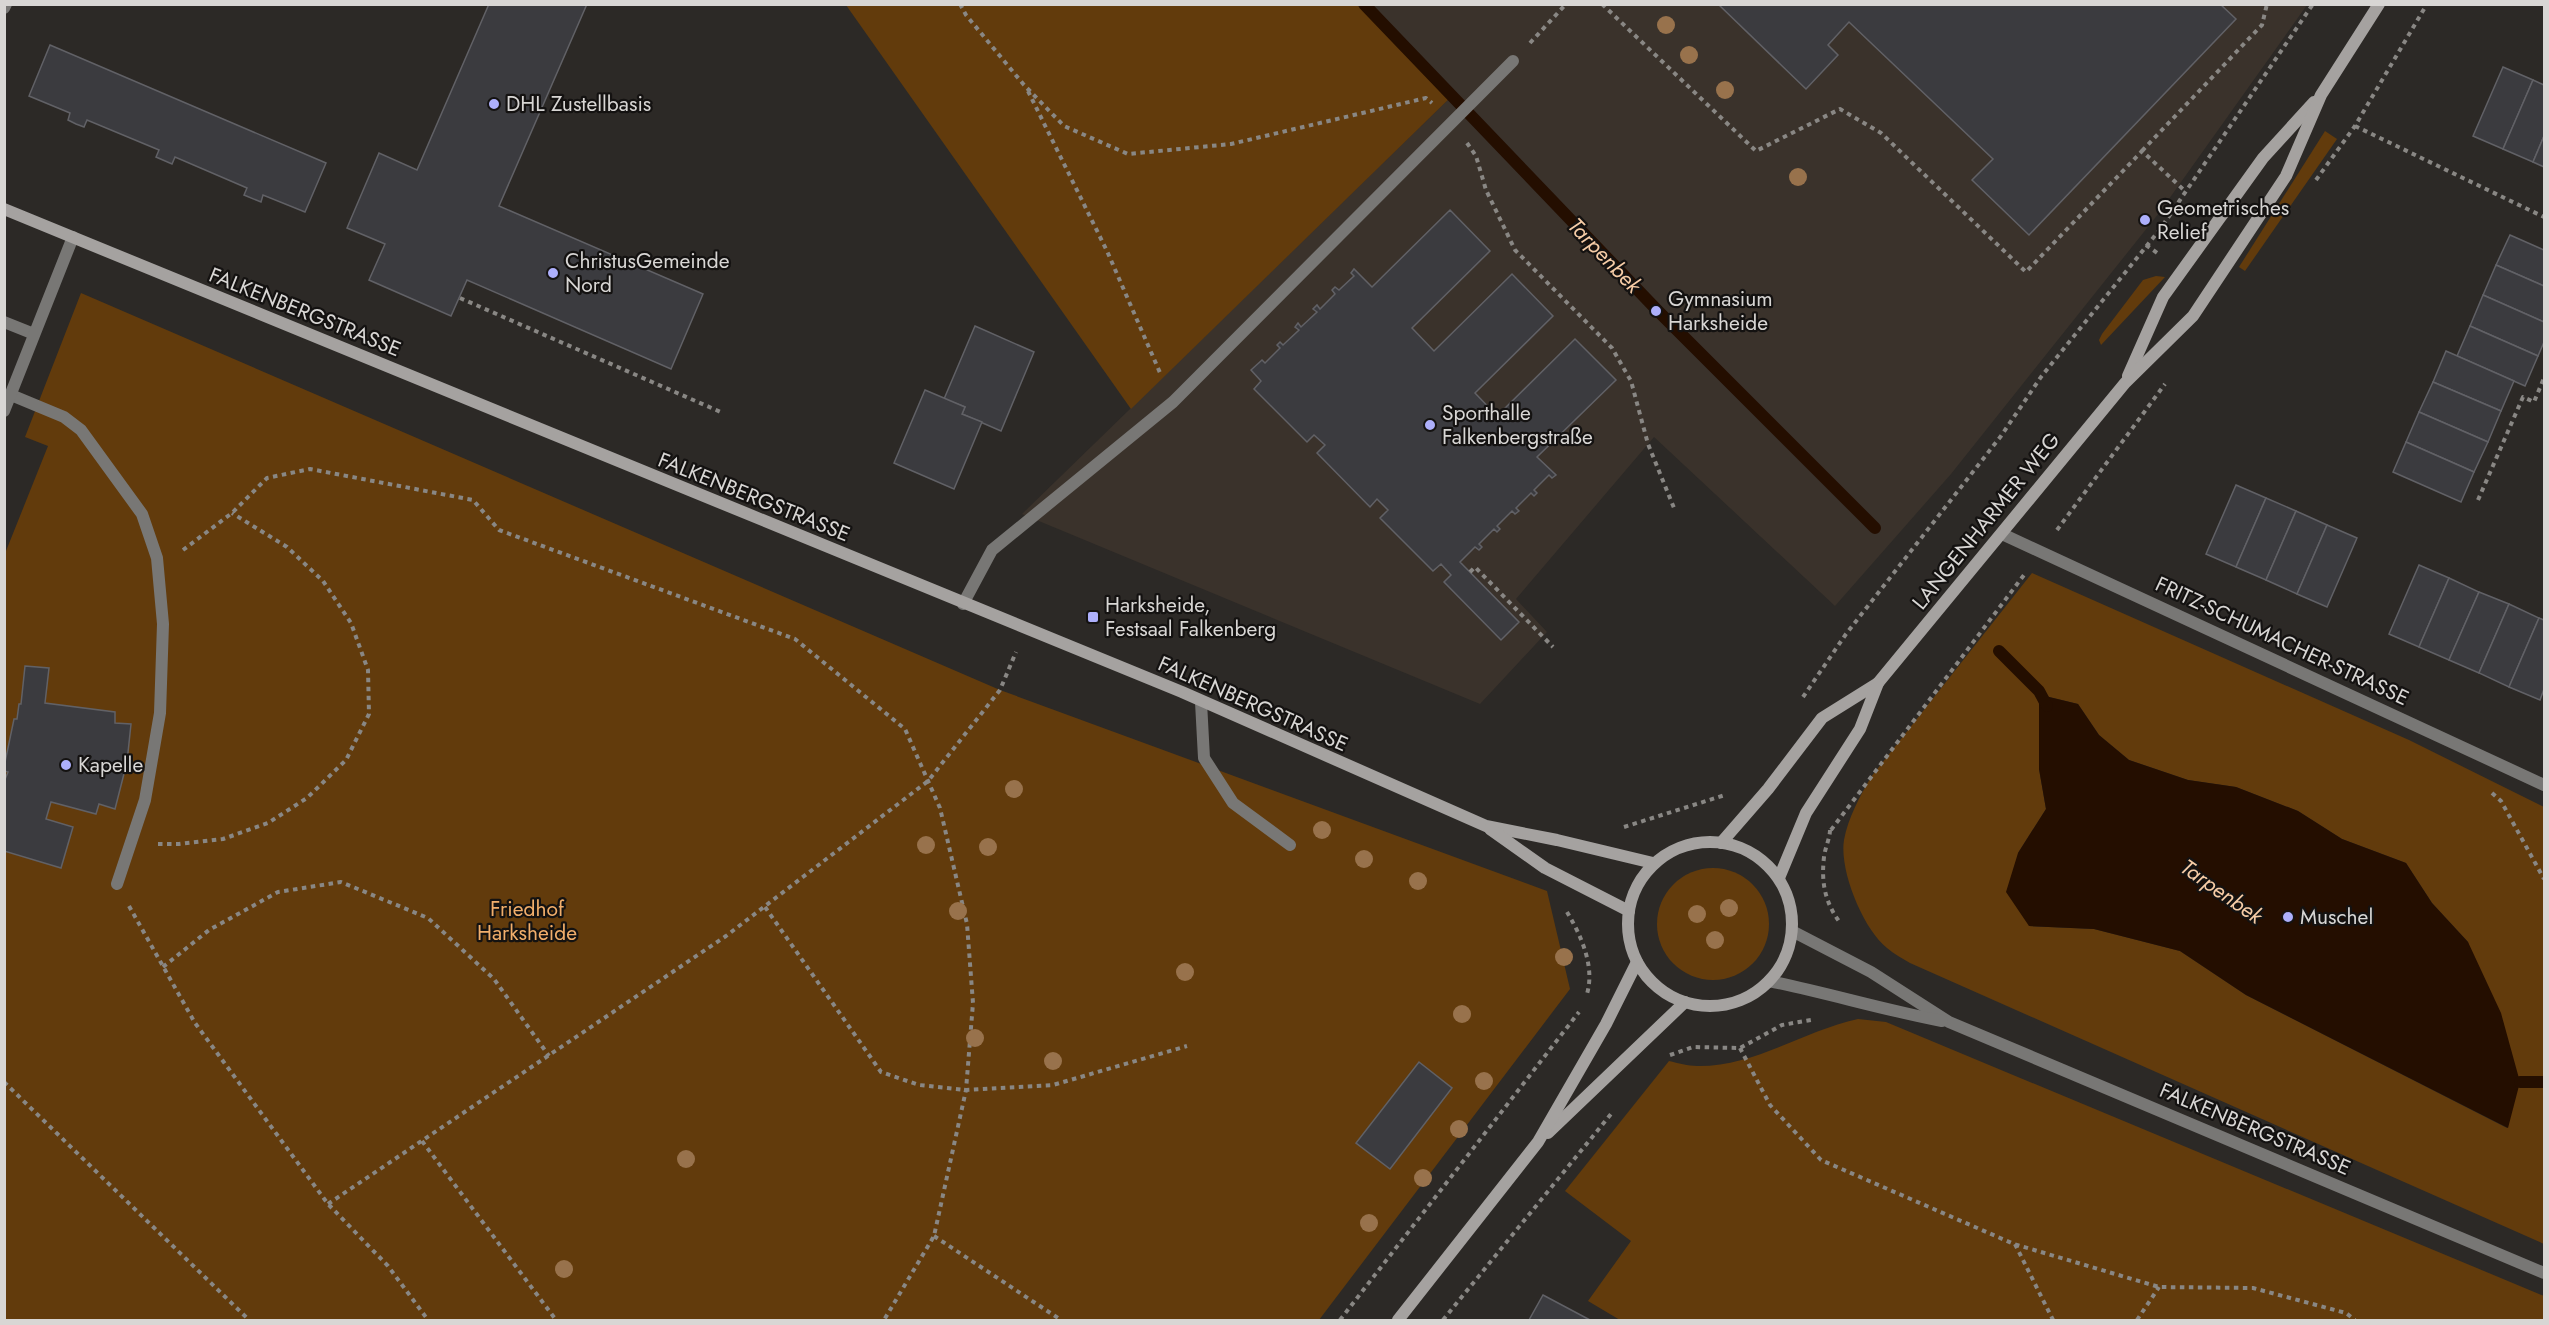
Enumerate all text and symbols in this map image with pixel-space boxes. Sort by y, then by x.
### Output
place label: DHL Zustellbasis [506,89,651,119]
marker: DHL Zustellbasis [487,97,501,111]
place label: Geometrisches Relief [2157,193,2289,247]
water label: Tarpenbek [1561,210,1650,301]
marker: Geometrisches Relief [2138,213,2152,227]
place label: ChristusGemeinde Nord [565,246,730,300]
street label: FALKENBERGSTRASSE [204,260,406,364]
marker: ChristusGemeinde Nord [546,266,560,280]
place label: Gymnasium Harksheide [1668,284,1773,338]
marker: Gymnasium Harksheide [1649,304,1663,318]
place label: Sporthalle Falkenbergstraße [1442,398,1593,452]
marker: Sporthalle Falkenbergstraße [1423,418,1437,432]
street label: LANGENHARMER WEG [1905,426,2067,616]
street label: FALKENBERGSTRASSE [653,445,855,549]
street label: FRITZ-SCHUMACHER-STRASSE [2150,569,2414,713]
place label: Harksheide, Festsaal Falkenberg [1105,590,1276,644]
marker: Harksheide, Festsaal Falkenberg [1086,610,1100,624]
street label: FALKENBERGSTRASSE [1153,649,1353,759]
place label: Kapelle [78,750,143,780]
marker: Kapelle [59,758,73,772]
water label: Tarpenbek [2174,851,2271,932]
park label: Friedhof Harksheide [477,894,577,948]
place label: Muschel [2300,902,2373,932]
marker: Muschel [2281,910,2295,924]
street label: FALKENBERGSTRASSE [2155,1075,2355,1183]

